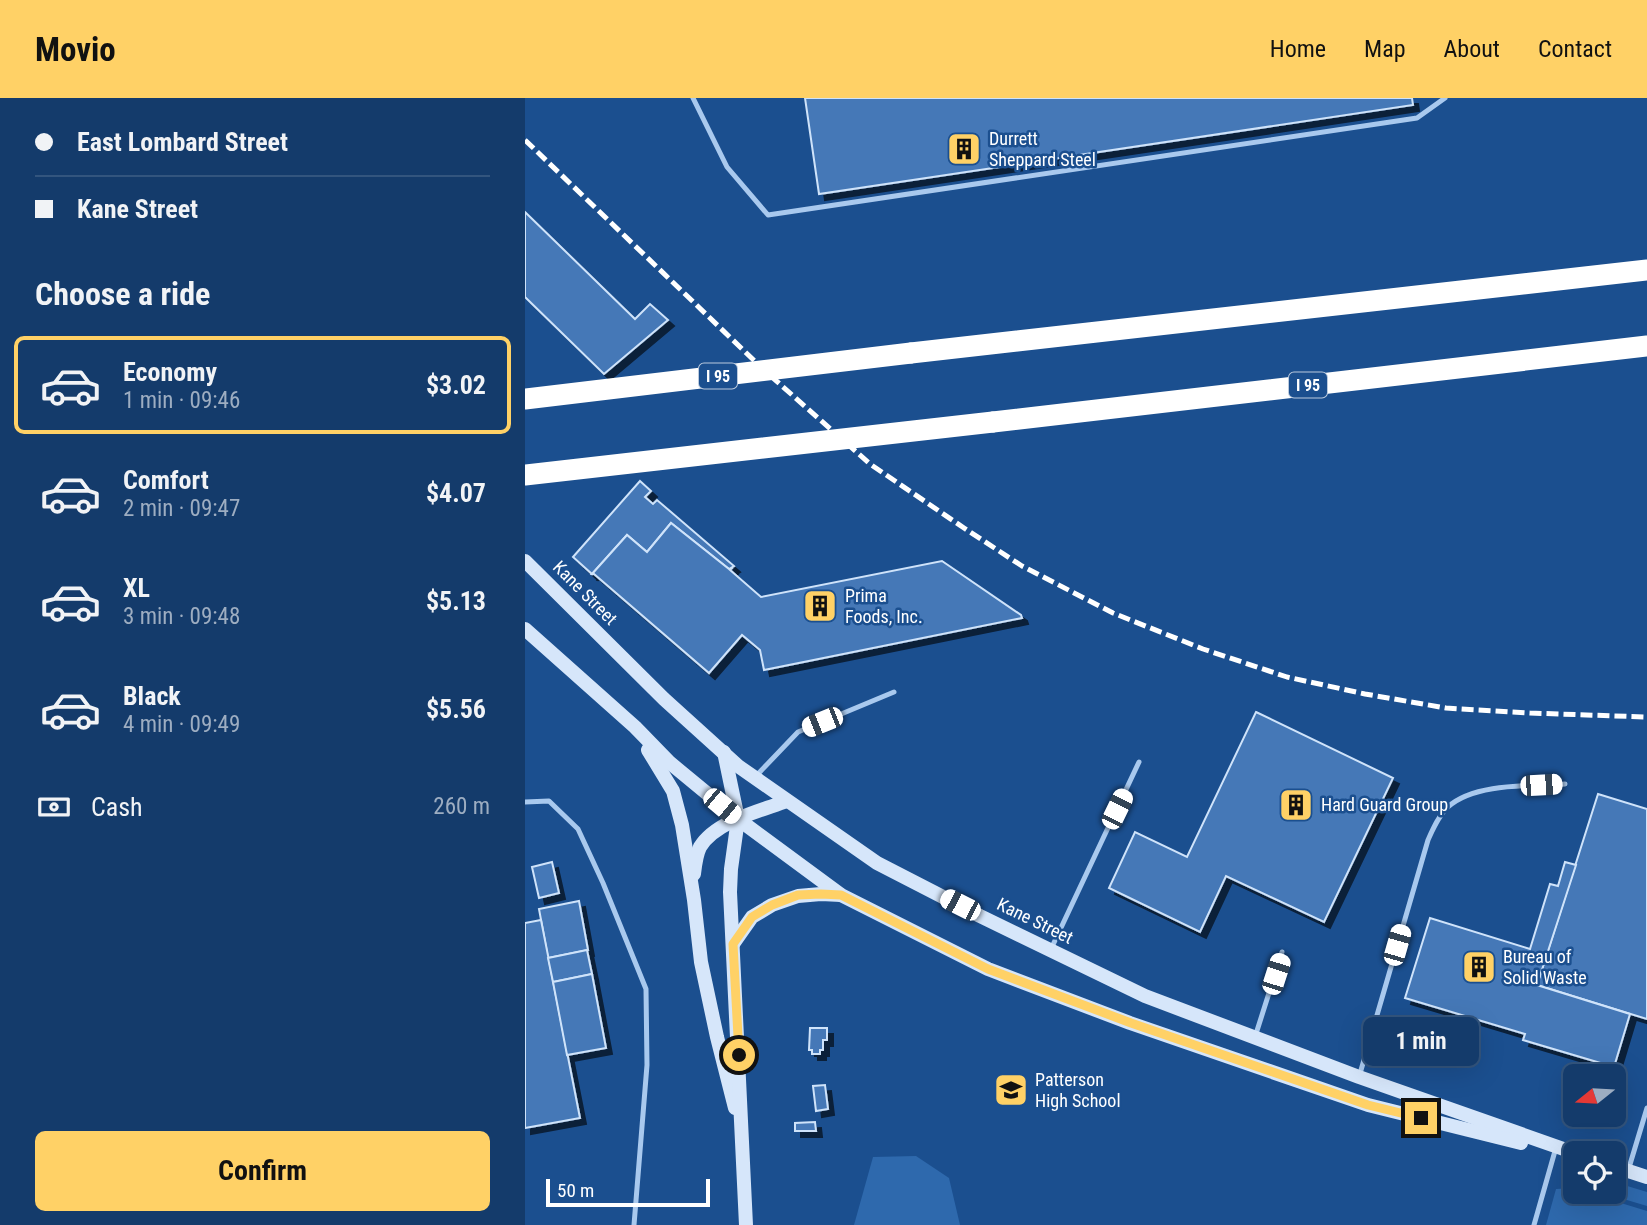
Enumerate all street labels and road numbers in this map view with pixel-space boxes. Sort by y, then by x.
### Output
road number: I 95 [699,364,737,388]
road number: I 95 [1289,372,1327,398]
street label: Kane Street [549,556,622,629]
street label: Kane Street [994,893,1077,948]

